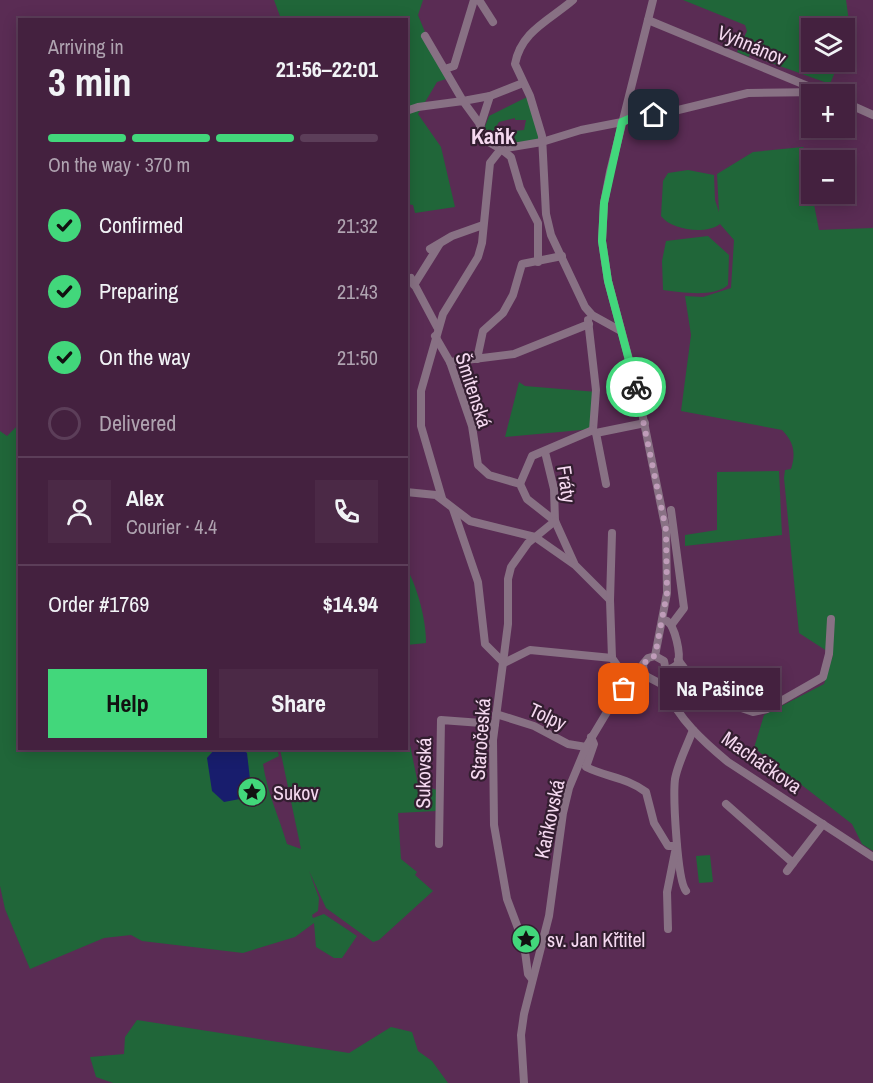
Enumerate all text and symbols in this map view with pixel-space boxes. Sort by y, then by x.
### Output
street label: Vyhnánov [713,18,791,72]
map controls [801,18,855,204]
button: layers [801,18,855,72]
text: Arriving in [48,33,124,60]
text: 21:56–22:01 [276,54,378,84]
text: 3 min [48,56,132,108]
button: + [801,84,855,138]
pin [628,89,679,140]
icon: home [637,98,670,131]
district label: Kaňk [471,121,516,151]
button: − [801,150,855,204]
text: On the way · 370 m [48,151,190,178]
icon: check [48,209,81,242]
text: Confirmed [99,210,183,240]
text: 21:32 [337,212,378,239]
icon: check [48,275,81,308]
text: Preparing [99,276,178,306]
text: 21:43 [337,278,378,305]
icon: check [48,341,81,374]
text: On the way [99,342,190,372]
text: 21:50 [337,344,378,371]
street label: Šmitenská [449,349,499,431]
courier [606,357,666,417]
icon: bike [620,371,653,404]
text: Delivered [99,408,176,438]
street label: Fráty [551,464,583,505]
button: person [48,480,111,543]
button: phone [315,480,378,543]
text: Alex [126,483,164,513]
text: Courier · 4.4 [126,513,217,540]
text: Order #1769 [48,589,149,619]
text: $14.94 [323,589,378,619]
pin [598,663,649,714]
callout: Na Pašince [660,668,780,710]
button: Help [48,669,207,738]
button: Share [219,669,378,738]
icon: bag [607,672,640,705]
text: Na Pašince [676,675,764,702]
street label: Tolpy [525,696,572,737]
street label: Staročeská [464,697,496,781]
street label: Macháčkova [717,725,807,799]
street label: Sukovská [409,737,437,809]
place icon: Sukov [236,776,268,808]
street label: Kaňkovská [527,777,571,861]
place label: Sukov [273,779,319,806]
place icon: sv. Jan Křtitel [510,923,542,955]
place label: sv. Jan Křtitel [547,926,645,953]

